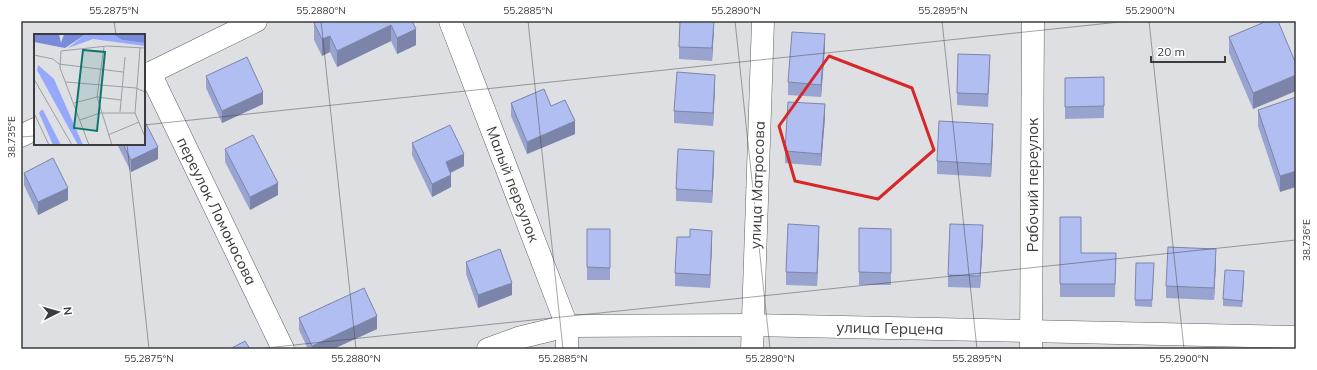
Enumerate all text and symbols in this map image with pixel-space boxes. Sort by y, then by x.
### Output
text: 55.2875°N [89,4,139,17]
text: 55.2880°N [296,4,346,17]
text: 55.2885°N [503,4,553,17]
text: 55.2890°N [711,4,761,17]
text: 55.2895°N [918,4,968,17]
text: 55.2900°N [1125,4,1175,17]
inset map [34,34,145,145]
scale bar [1151,38,1225,64]
text: 20 m [1157,44,1185,59]
text: 38.735°E [5,116,18,158]
street label: Рабочий переулок [1023,117,1042,252]
street label: улица Матросова [745,121,769,249]
street label: Малый переулок [482,123,544,246]
street label: переулок Ломоносова [173,134,261,288]
text: 38.736°E [1300,219,1313,261]
north arrow [38,292,78,332]
text: N [61,306,75,316]
street label: улица Герцена [836,318,944,338]
text: 55.2875°N [124,352,174,365]
text: 55.2880°N [331,352,381,365]
text: 55.2885°N [538,352,588,365]
text: 55.2890°N [745,352,795,365]
text: 55.2895°N [952,352,1002,365]
text: 55.2900°N [1159,352,1209,365]

